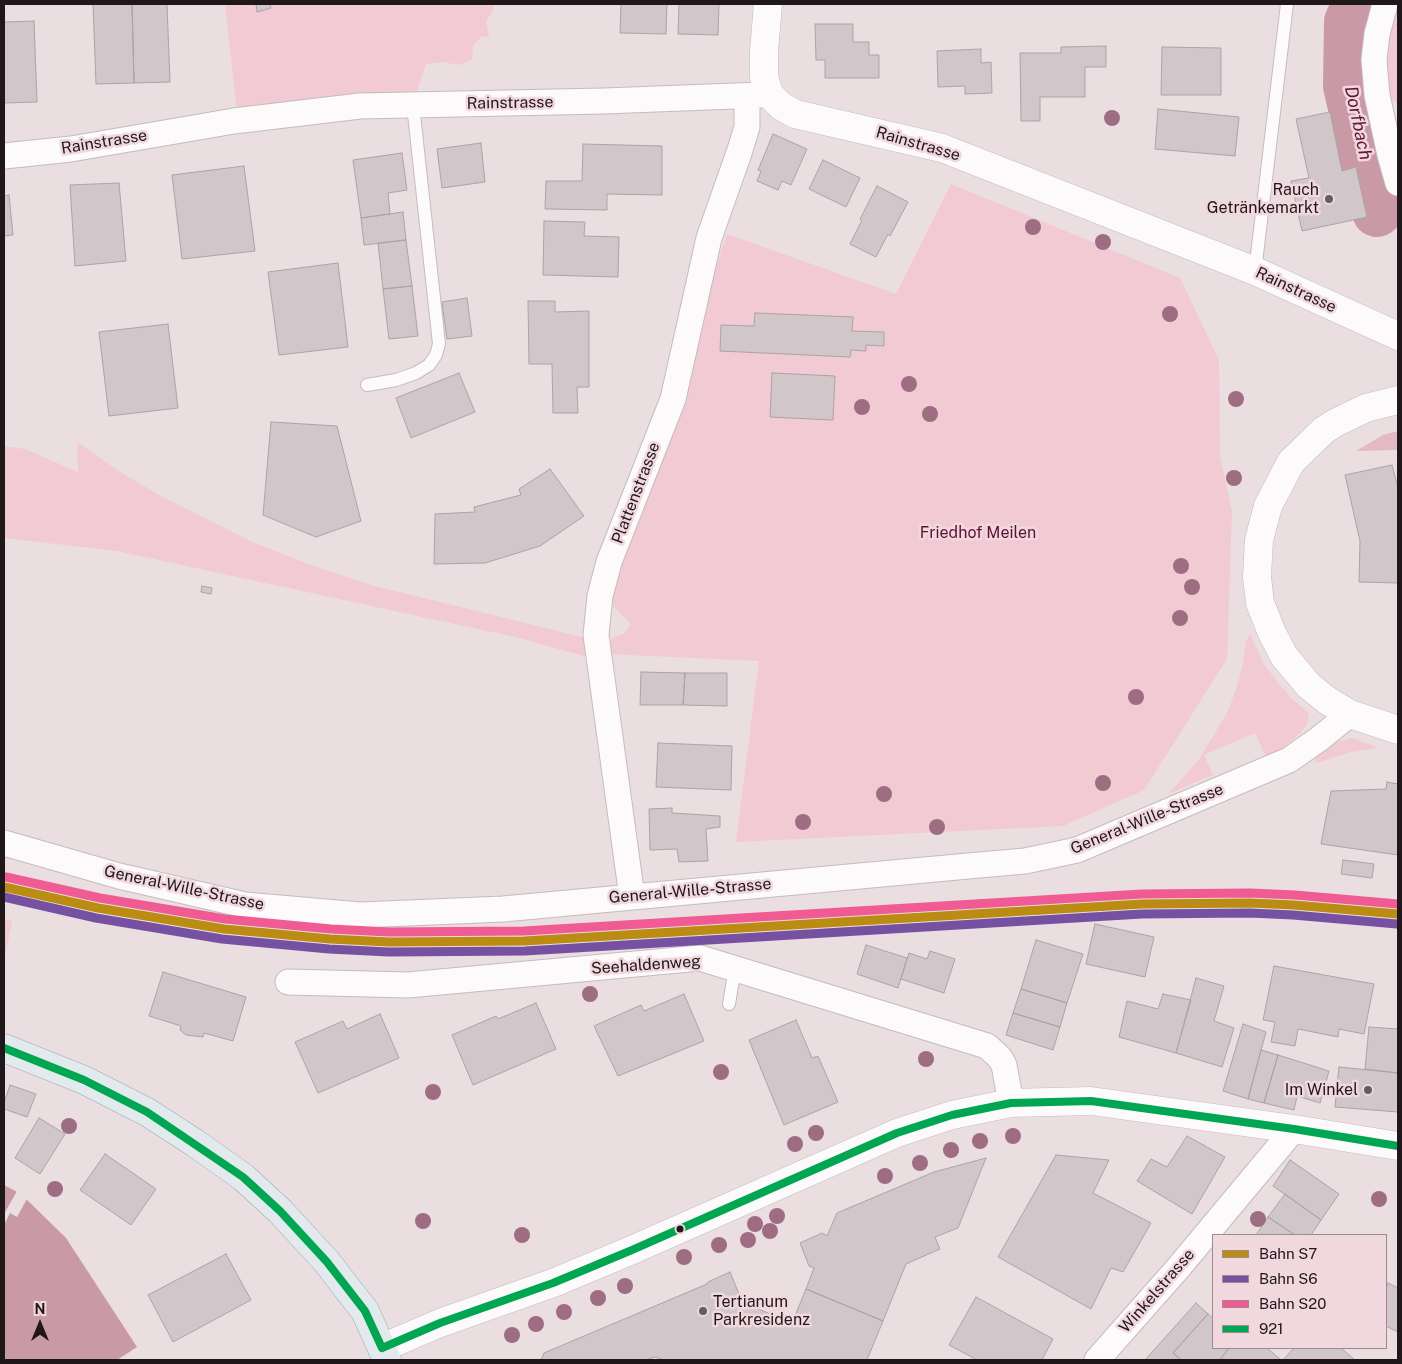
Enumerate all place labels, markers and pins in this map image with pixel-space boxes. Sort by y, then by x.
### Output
place label: Rauch Getränkemarkt [1207,180,1319,218]
marker: Rauch Getränkemarkt [1323,193,1335,205]
place label: Im Winkel [1285,1080,1358,1100]
marker: Im Winkel [1362,1084,1374,1096]
unlabelled marker [675,1224,685,1234]
place label: Tertianum Parkresidenz [713,1292,810,1330]
marker: Tertianum Parkresidenz [697,1305,709,1317]

